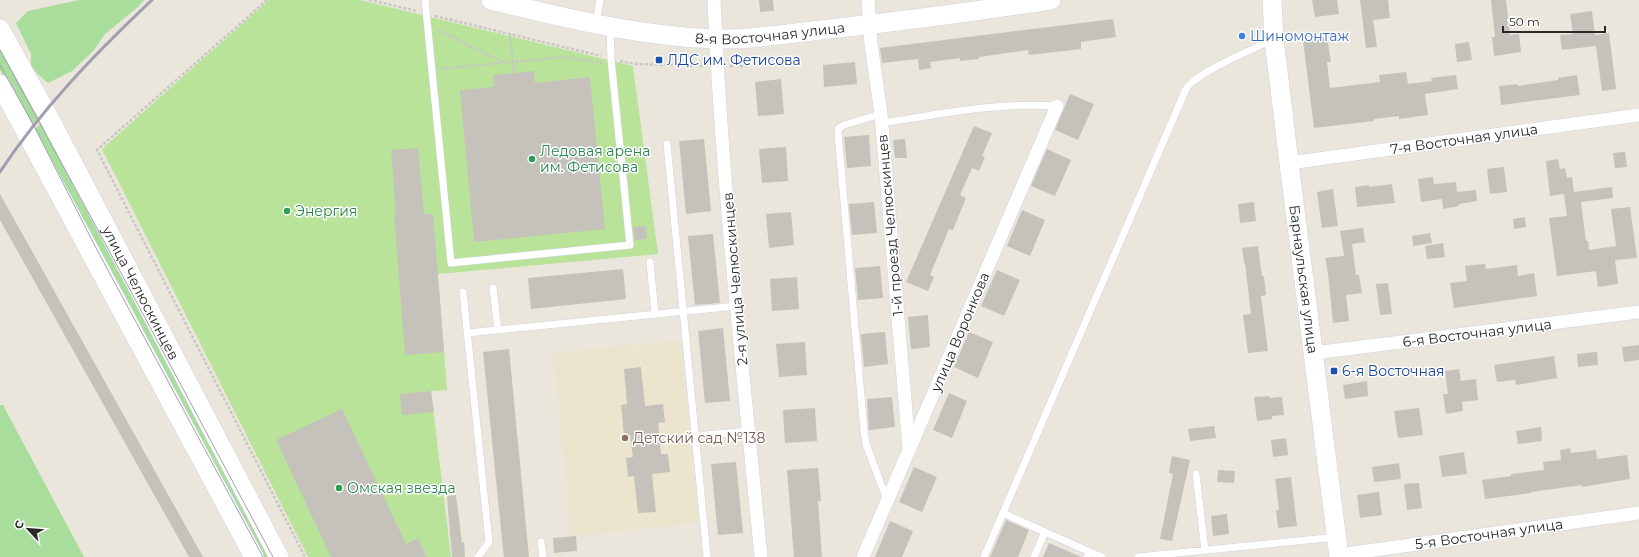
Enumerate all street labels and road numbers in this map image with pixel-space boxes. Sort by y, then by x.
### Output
street label: 8-я Восточная улица [694,18,846,48]
street label: 7-я Восточная улица [1389,120,1539,158]
street label: 1-й проезд Челюскинцев [873,134,907,316]
street label: 2-я улица Челюскинцев [718,192,752,366]
street label: Барнаульская улица [1285,204,1322,355]
street label: улица Челюскинцев [98,222,183,363]
street label: улица Воронкова [926,269,993,395]
street label: 6-я Восточная улица [1401,315,1553,351]
street label: 5-я Восточная улица [1414,515,1564,553]

